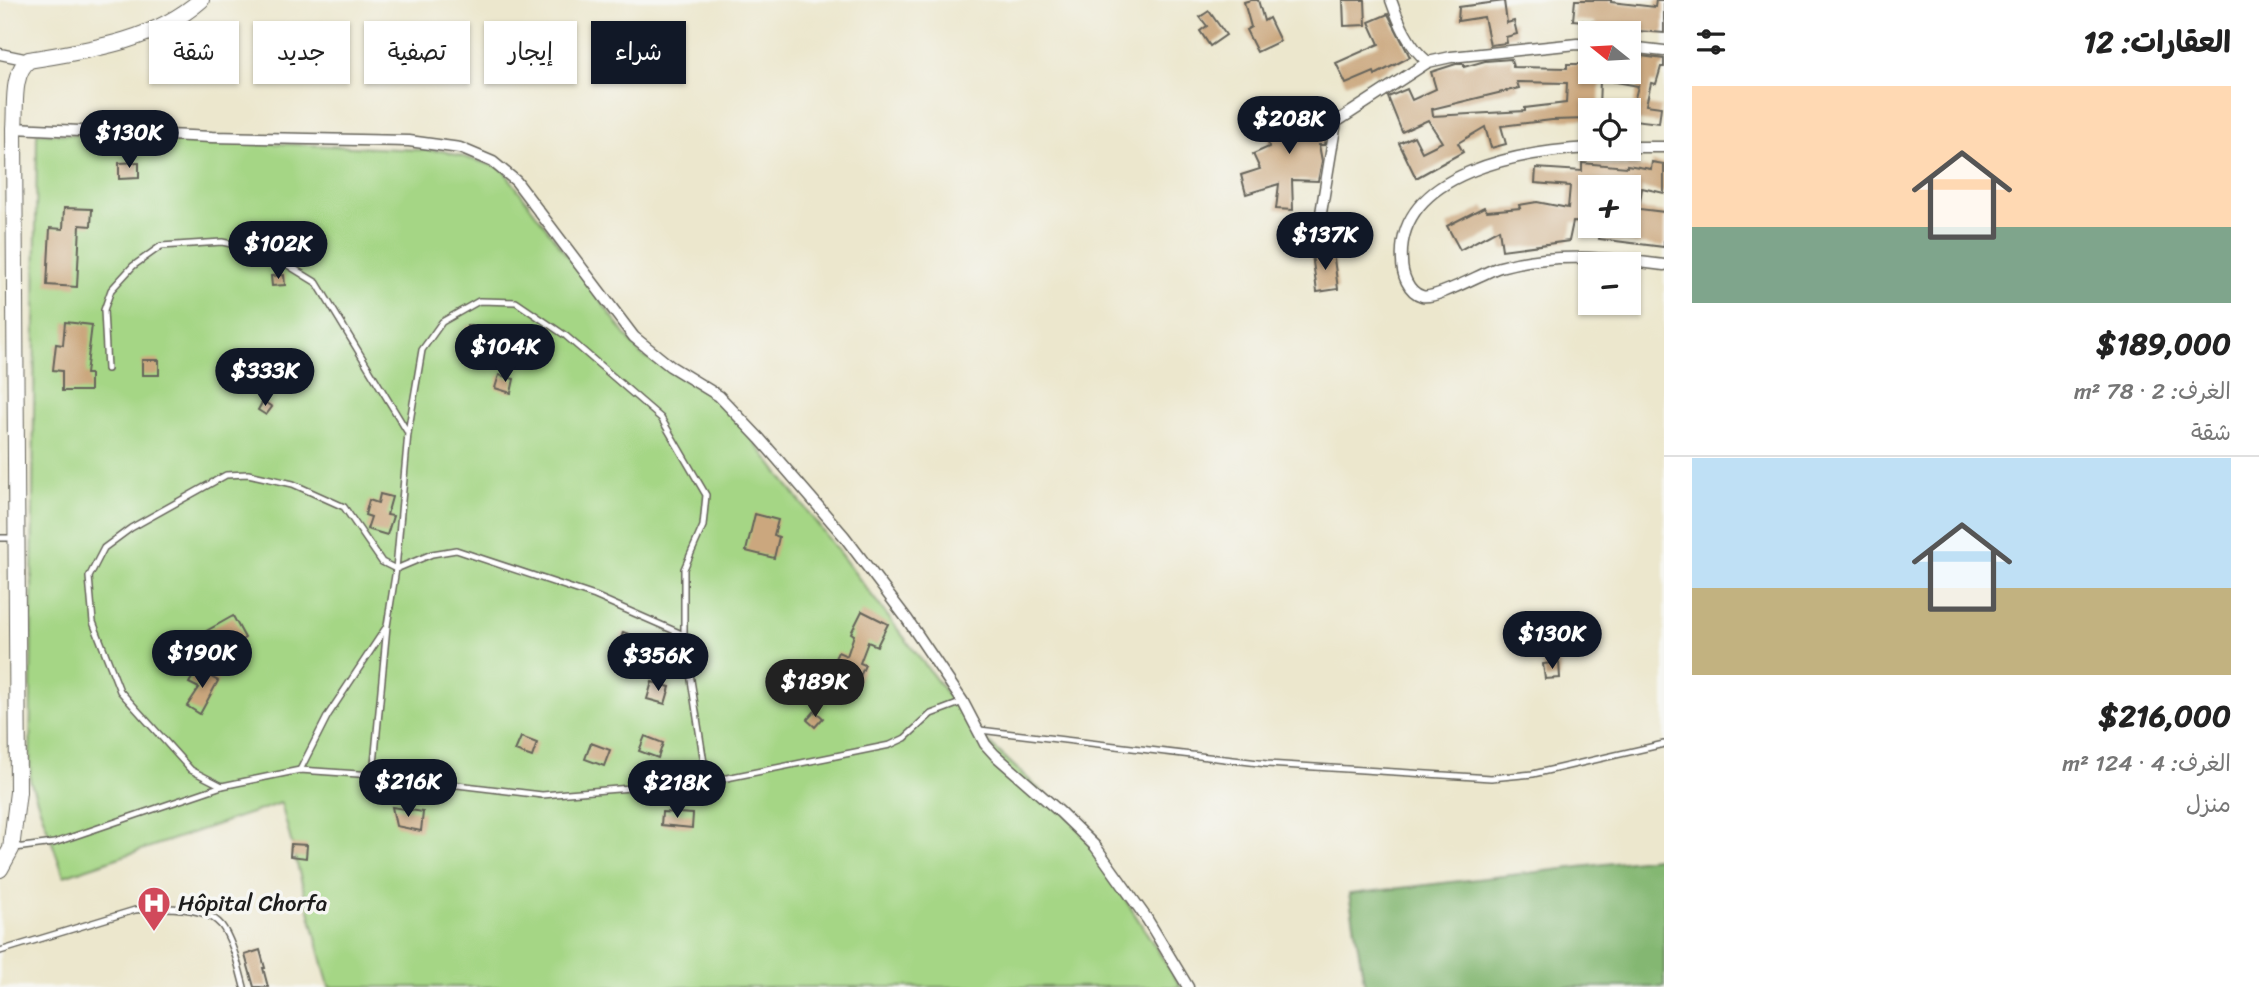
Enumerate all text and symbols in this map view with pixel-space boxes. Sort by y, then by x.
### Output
text: العقارات: 12 [2083,15,2231,69]
chip: شقة [149,21,239,84]
chip: جديد [253,21,350,84]
chip: تصفية [364,21,470,84]
chip: إيجار [484,21,577,84]
chip: شراء [591,21,686,84]
north arrow [1578,21,1642,84]
map controls [1578,21,1641,315]
icon: filters [1692,23,1730,61]
pin: $208K [1240,96,1338,156]
text: $208K [1253,98,1325,139]
button: locate [1578,98,1641,161]
pin: $130K [80,110,178,170]
text: $130K [96,112,162,153]
icon: home [1899,132,2025,258]
button: + [1578,175,1641,238]
pin: $137K [1276,212,1374,272]
text: $137K [1292,214,1358,255]
pin: $102K [229,222,327,281]
text: $102K [244,223,312,264]
button: − [1578,252,1641,315]
text: $189,000 [2096,317,2231,371]
pin: $104K [456,324,554,384]
text: $104K [471,326,539,367]
pin: $333K [216,348,314,408]
text: $333K [231,350,299,391]
text: الغرف: 2 · 78 m² [2074,371,2231,412]
text: شقة [2191,412,2231,453]
icon: home [1899,504,2025,630]
pin: $130K [1503,612,1601,671]
text: $130K [1519,613,1585,654]
pin: $190K [153,630,251,690]
text: $190K [168,632,236,673]
pin: $356K [609,634,707,693]
text: $356K [623,635,693,676]
pin: $189K [766,660,864,719]
text: $189K [781,661,849,702]
text: $216,000 [2099,689,2231,743]
text: الغرف: 4 · 124 m² [2062,743,2231,784]
pin: $216K [359,760,457,819]
pin: $218K [628,760,726,820]
text: $216K [375,761,441,802]
text: $218K [644,762,710,803]
text: منزل [2186,784,2231,825]
place label: Hôpital Chorfa [178,883,327,924]
hospital icon: Hôpital Chorfa [135,884,173,933]

